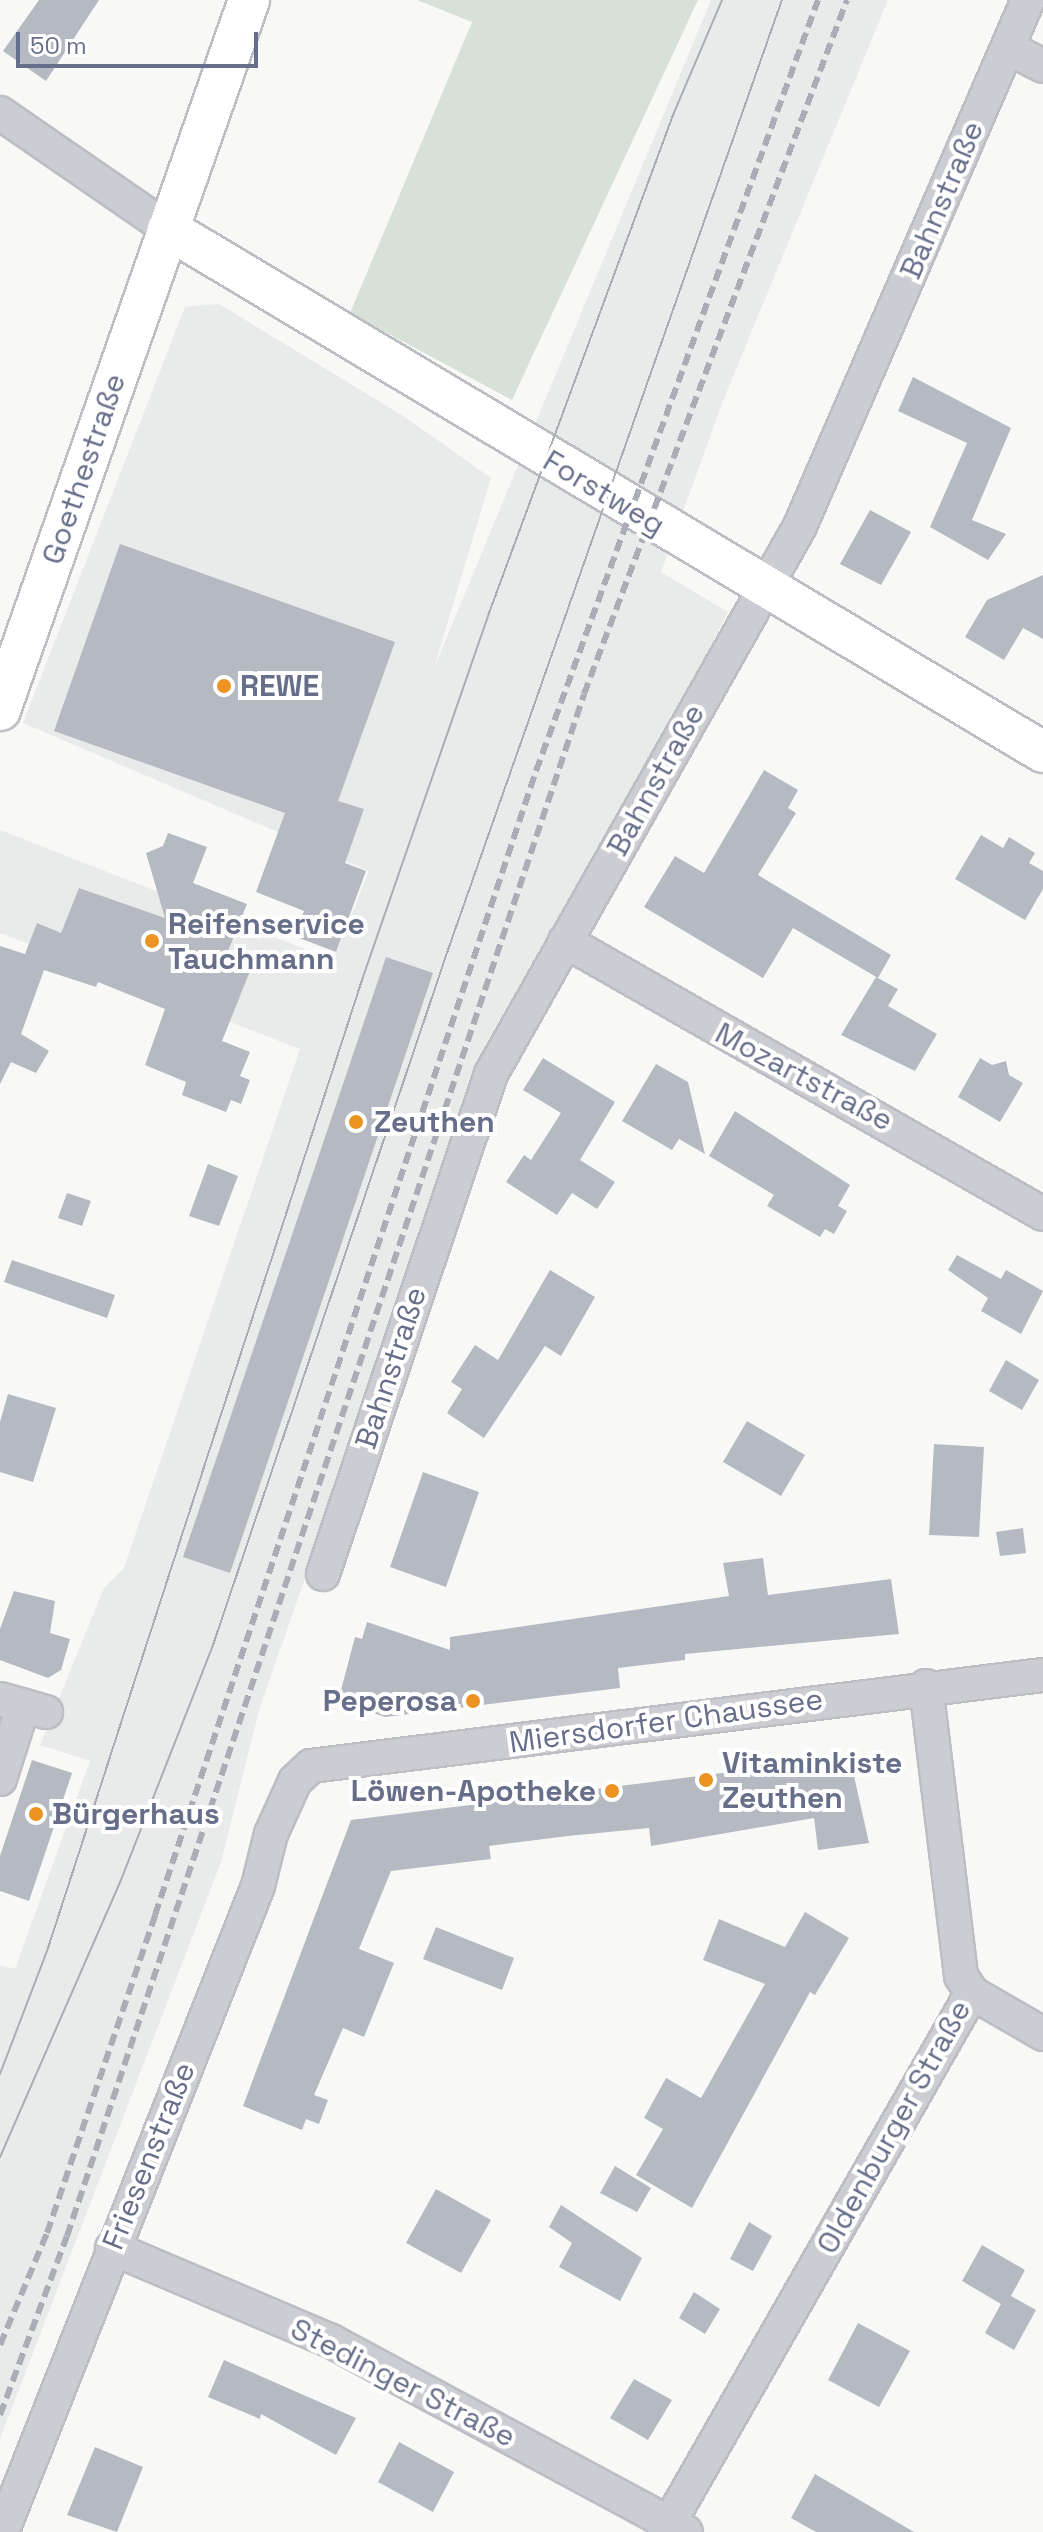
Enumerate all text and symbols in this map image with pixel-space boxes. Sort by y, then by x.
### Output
scale bar [20,16,262,66]
text: 50 m [30,30,87,61]
street label: Bahnstraße [893,116,991,284]
street label: Goethestraße [35,369,133,569]
street label: Forstweg [537,443,671,543]
place label: REWE [240,668,319,704]
marker: REWE [215,677,233,695]
street label: Bahnstraße [600,698,712,862]
place label: Reifenservice Tauchmann [168,906,365,976]
marker: Reifenservice Tauchmann [143,932,161,950]
street label: Mozartstraße [709,1015,899,1139]
place label: Zeuthen [374,1104,495,1140]
marker: Zeuthen [345,1111,367,1133]
street label: Bahnstraße [348,1283,434,1453]
street label: Miersdorfer Chaussee [507,1681,825,1761]
place label: Peperosa [323,1683,457,1719]
marker: Peperosa [464,1692,482,1710]
place label: Vitaminkiste Zeuthen [722,1745,902,1816]
marker: Vitaminkiste Zeuthen [697,1771,715,1789]
place label: Löwen-Apotheke [351,1773,596,1809]
marker: Löwen-Apotheke [603,1782,621,1800]
place label: Bürgerhaus [52,1796,220,1832]
marker: Bürgerhaus [27,1805,45,1823]
street label: Oldenburger Straße [809,1994,979,2260]
street label: Friesenstraße [95,2057,203,2255]
street label: Stedinger Straße [285,2311,521,2455]

